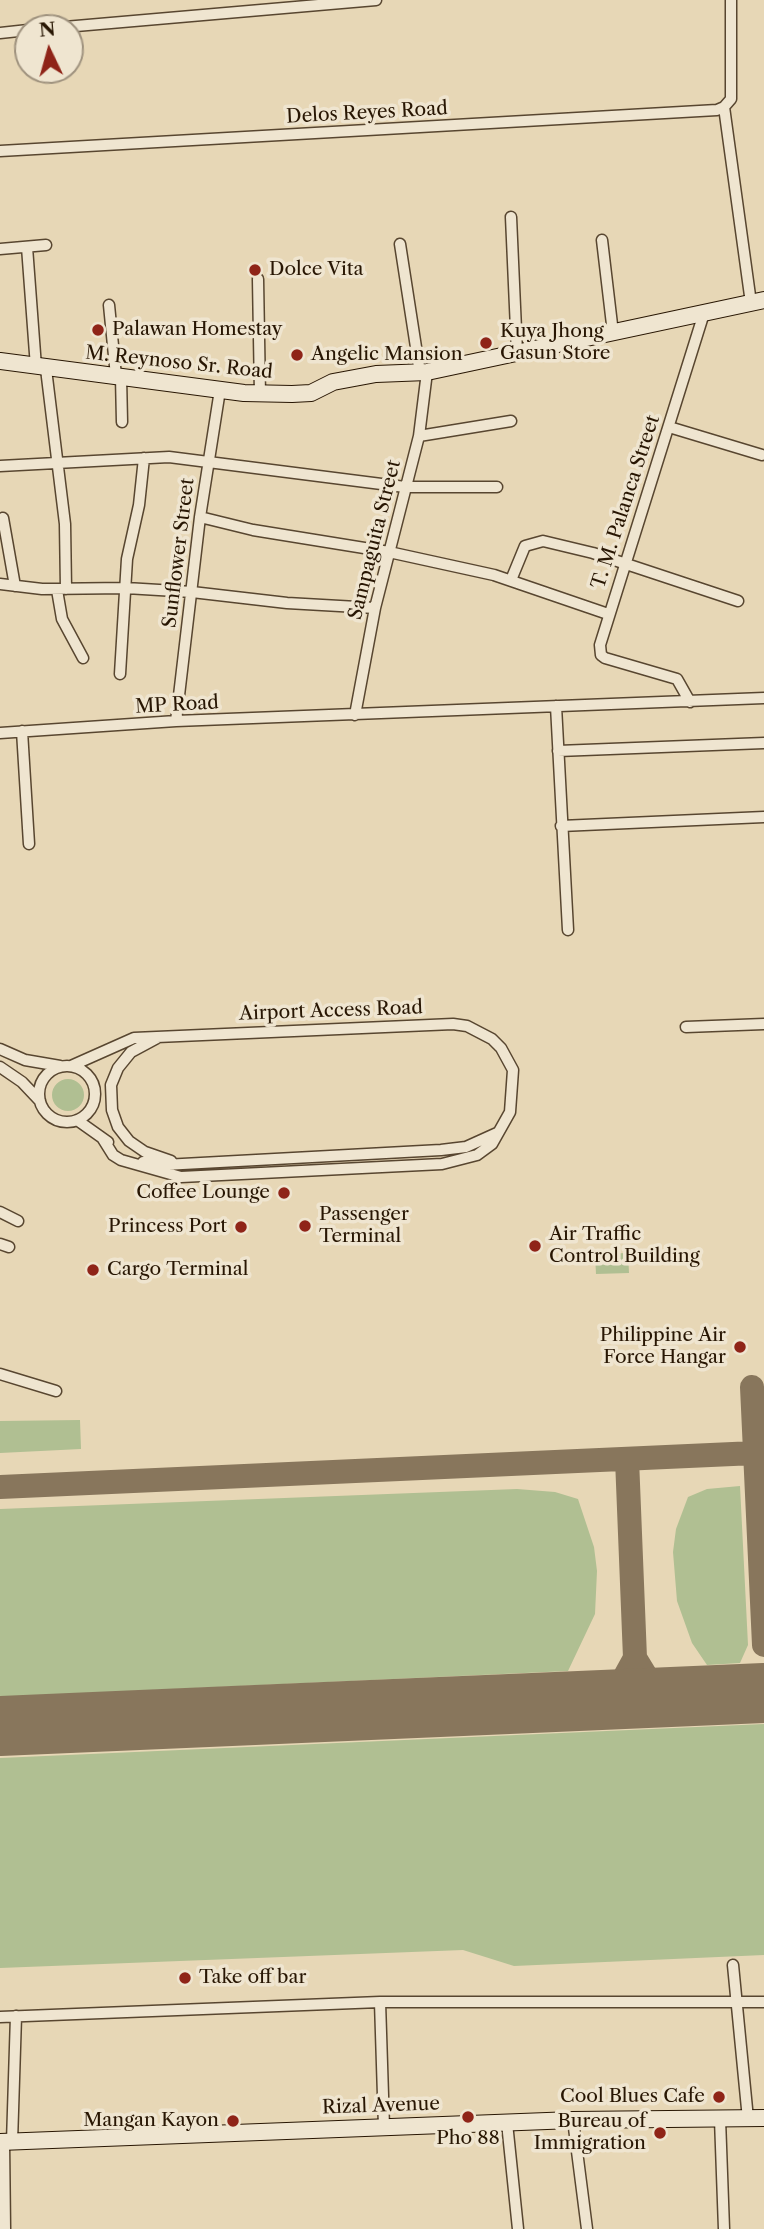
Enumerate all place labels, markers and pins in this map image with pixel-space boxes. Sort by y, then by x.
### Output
place label: Dolce Vita [269,259,364,281]
marker: Dolce Vita [247,262,263,278]
place label: Palawan Homestay [112,319,282,341]
place label: Kuya Jhong Gasun Store [500,321,610,365]
marker: Palawan Homestay [90,322,106,338]
marker: Kuya Jhong Gasun Store [478,335,494,351]
place label: Angelic Mansion [311,344,463,366]
marker: Angelic Mansion [289,347,305,363]
place label: Coffee Lounge [136,1182,270,1204]
marker: Coffee Lounge [276,1185,292,1201]
place label: Passenger Terminal [319,1204,409,1248]
place label: Princess Port [108,1216,227,1238]
marker: Passenger Terminal [297,1218,313,1234]
marker: Princess Port [233,1219,249,1235]
place label: Air Traffic Control Building [549,1224,700,1268]
marker: Air Traffic Control Building [527,1238,543,1254]
place label: Cargo Terminal [107,1259,248,1281]
marker: Cargo Terminal [85,1262,101,1278]
place label: Philippine Air Force Hangar [600,1325,726,1369]
marker: Philippine Air Force Hangar [732,1339,748,1355]
place label: Take off bar [199,1967,307,1989]
marker: Take off bar [177,1970,193,1986]
place label: Cool Blues Cafe [560,2086,705,2108]
marker: Cool Blues Cafe [711,2089,727,2105]
marker: Pho 88 [460,2109,476,2125]
place label: Mangan Kayon [83,2110,219,2132]
place label: Bureau of Immigration [534,2111,646,2155]
marker: Mangan Kayon [225,2113,241,2129]
marker: Bureau of Immigration [652,2125,668,2141]
place label: Pho 88 [436,2128,500,2150]

